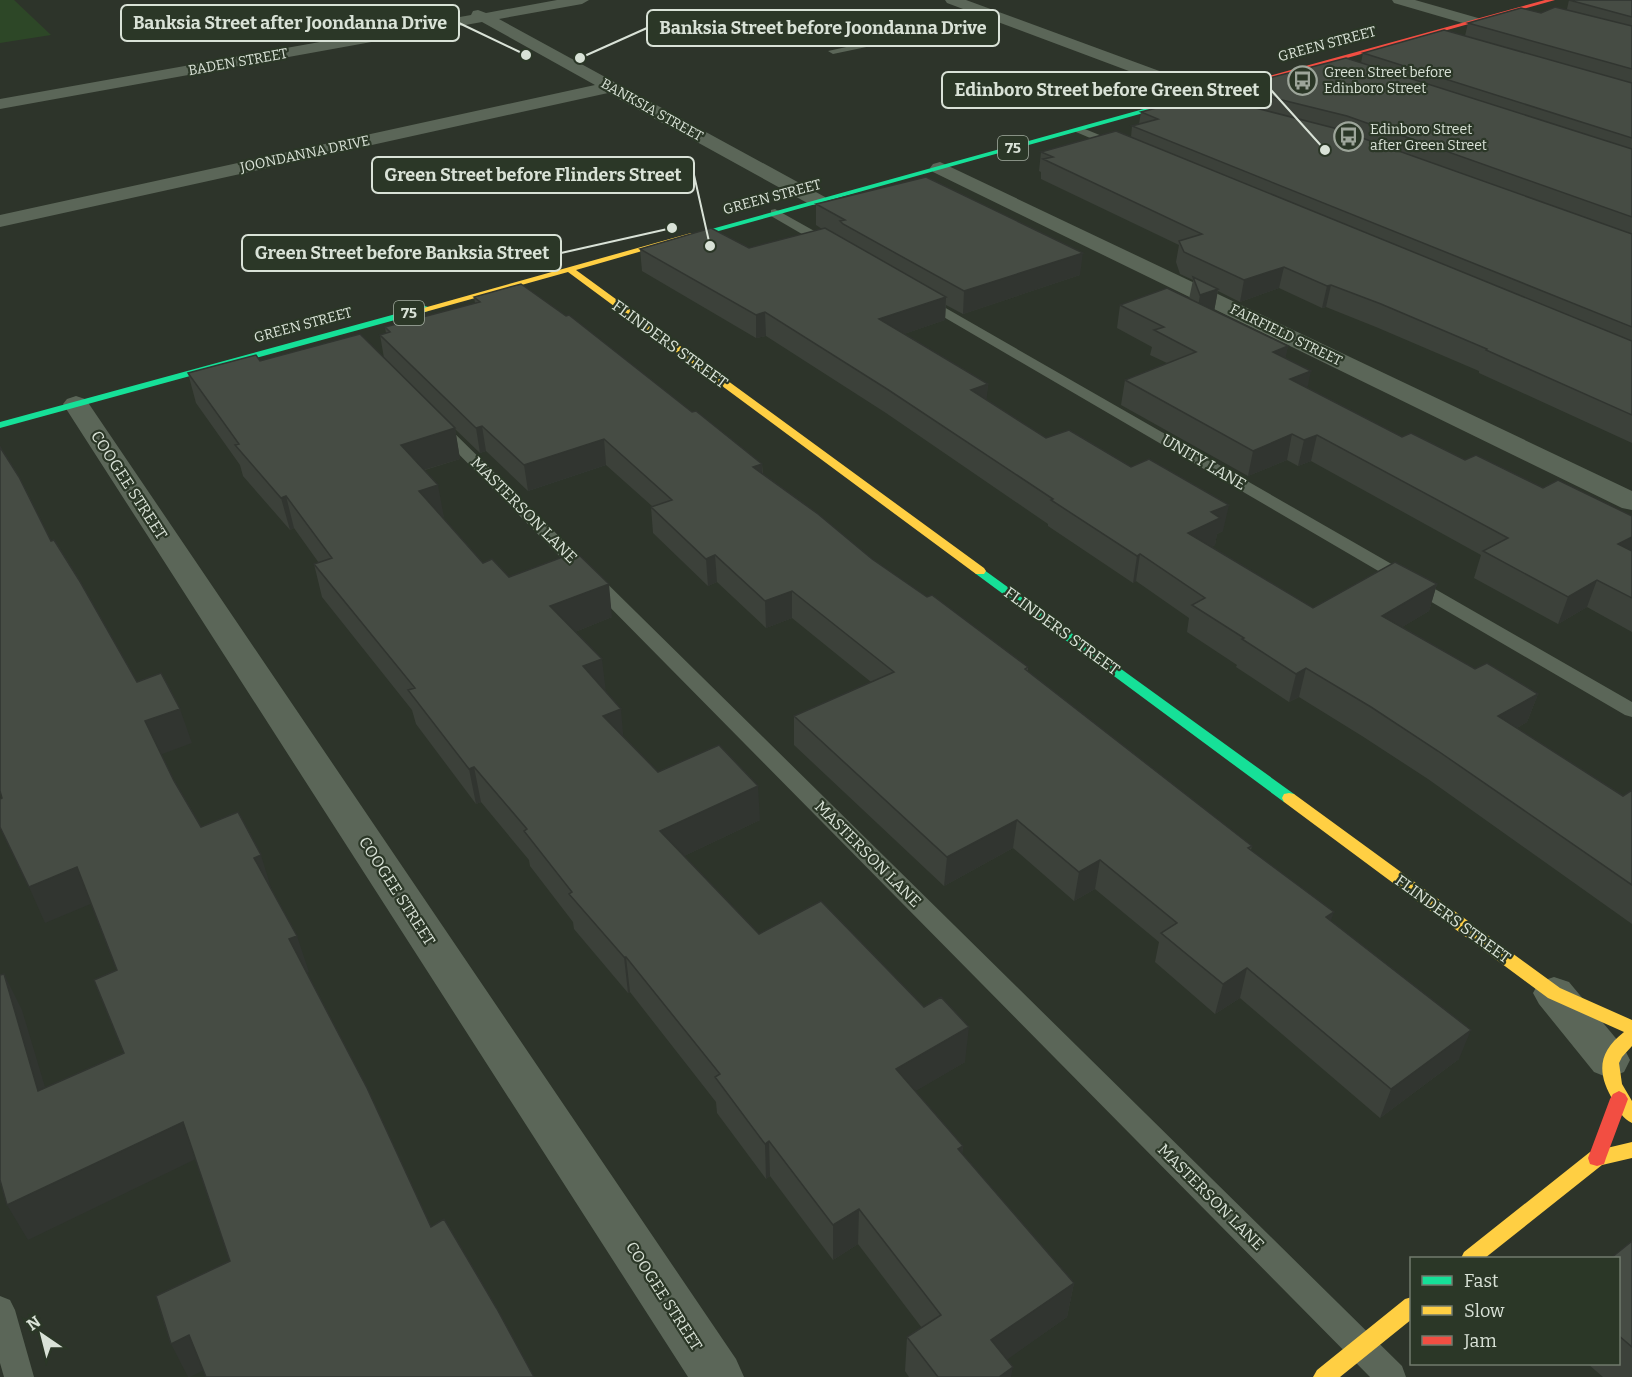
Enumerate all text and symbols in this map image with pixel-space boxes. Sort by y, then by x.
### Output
callout: Banksia Street after Joondanna Drive [121,5,459,41]
callout: Banksia Street before Joondanna Drive [647,10,999,46]
text: Banksia Street after Joondanna Drive [133,12,447,34]
text: Banksia Street before Joondanna Drive [659,17,987,39]
street label: GREEN STREET [1276,23,1378,65]
street label: BADEN STREET [187,45,289,79]
bus stop icon: Green Street before Edinboro Street [1287,64,1319,96]
place label: Green Street before Edinboro Street [1324,64,1452,97]
callout: Edinboro Street before Green Street [942,72,1271,108]
street label: BANKSIA STREET [598,75,706,145]
text: Edinboro Street before Green Street [955,79,1259,101]
bus stop icon: Edinboro Street after Green Street [1333,121,1365,153]
place label: Edinboro Street after Green Street [1370,121,1487,154]
street label: JOONDANNA DRIVE [238,132,371,176]
road number: 75 [998,136,1028,160]
callout: Green Street before Flinders Street [372,157,694,193]
text: Green Street before Flinders Street [384,164,682,186]
street label: GREEN STREET [721,176,823,218]
callout: Green Street before Banksia Street [242,235,561,271]
text: Green Street before Banksia Street [255,242,549,264]
street label: FLINDERS STREET [609,296,731,392]
road number: 75 [394,301,424,325]
street label: FAIRFIELD STREET [1227,301,1345,369]
street label: GREEN STREET [252,304,354,346]
street label: COOGEE STREET [87,427,171,543]
street label: UNITY LANE [1158,430,1250,494]
street label: MASTERSON LANE [467,453,581,567]
street label: FLINDERS STREET [1001,583,1123,679]
street label: MASTERSON LANE [811,797,925,911]
street label: COOGEE STREET [355,833,439,949]
street label: FLINDERS STREET [1392,871,1514,967]
street label: MASTERSON LANE [1154,1140,1268,1254]
street label: COOGEE STREET [622,1238,706,1354]
legend [1410,1257,1620,1365]
text: Fast [1464,1270,1499,1292]
text: Slow [1464,1300,1505,1322]
north arrow [12,1305,72,1365]
text: N [23,1312,44,1334]
text: Jam [1463,1330,1497,1352]

